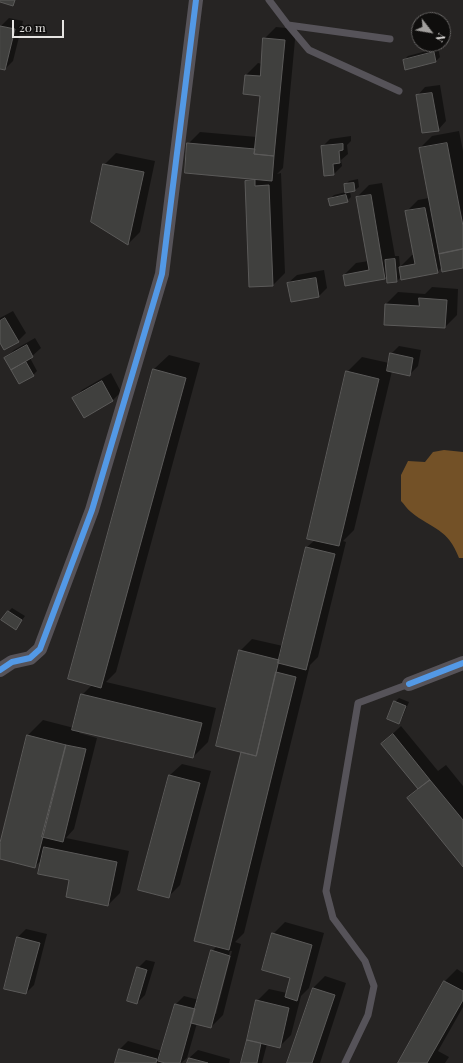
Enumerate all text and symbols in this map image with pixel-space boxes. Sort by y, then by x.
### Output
scale bar [14,12,66,38]
north arrow [411,12,451,52]
text: 20 m [19,19,46,35]
text: N [432,31,449,45]

